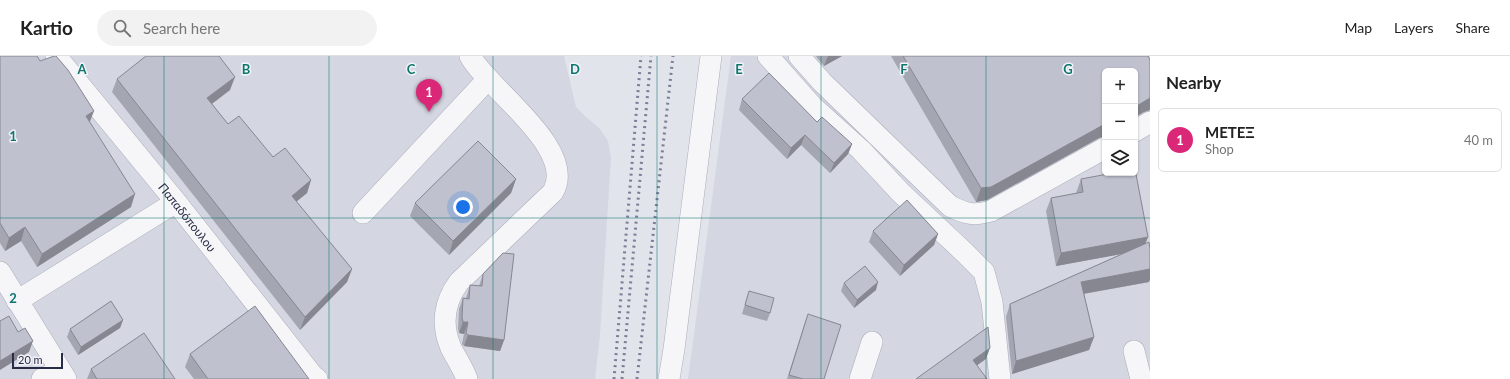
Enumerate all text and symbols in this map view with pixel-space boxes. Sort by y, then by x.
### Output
search box [97,10,377,46]
text: Kartio [20,16,73,39]
icon: search [111,17,133,39]
text: Search here [143,19,220,37]
text: Map [1344,19,1372,36]
text: Layers [1394,19,1434,36]
text: Share [1456,19,1490,36]
text: A [76,61,87,77]
text: B [242,61,251,77]
text: C [407,61,416,77]
text: D [570,61,580,77]
text: E [735,61,743,77]
text: F [900,61,908,77]
text: G [1063,61,1073,77]
map controls [1102,68,1138,176]
button: + [1102,68,1138,104]
text: Nearby [1166,72,1221,93]
pin: 1 [416,79,442,112]
button: − [1102,104,1138,140]
text: ΜΕΤΕΞ [1205,123,1255,141]
text: 1 [9,128,17,144]
text: 1 [1176,132,1184,148]
text: 40 m [1464,132,1493,148]
button: layers [1102,140,1138,176]
text: Shop [1205,141,1234,157]
street label: Παπαδόπουλου [156,180,220,255]
your location [453,197,473,217]
text: 2 [9,290,17,306]
scale bar [12,351,63,370]
text: 20 m [18,353,43,366]

